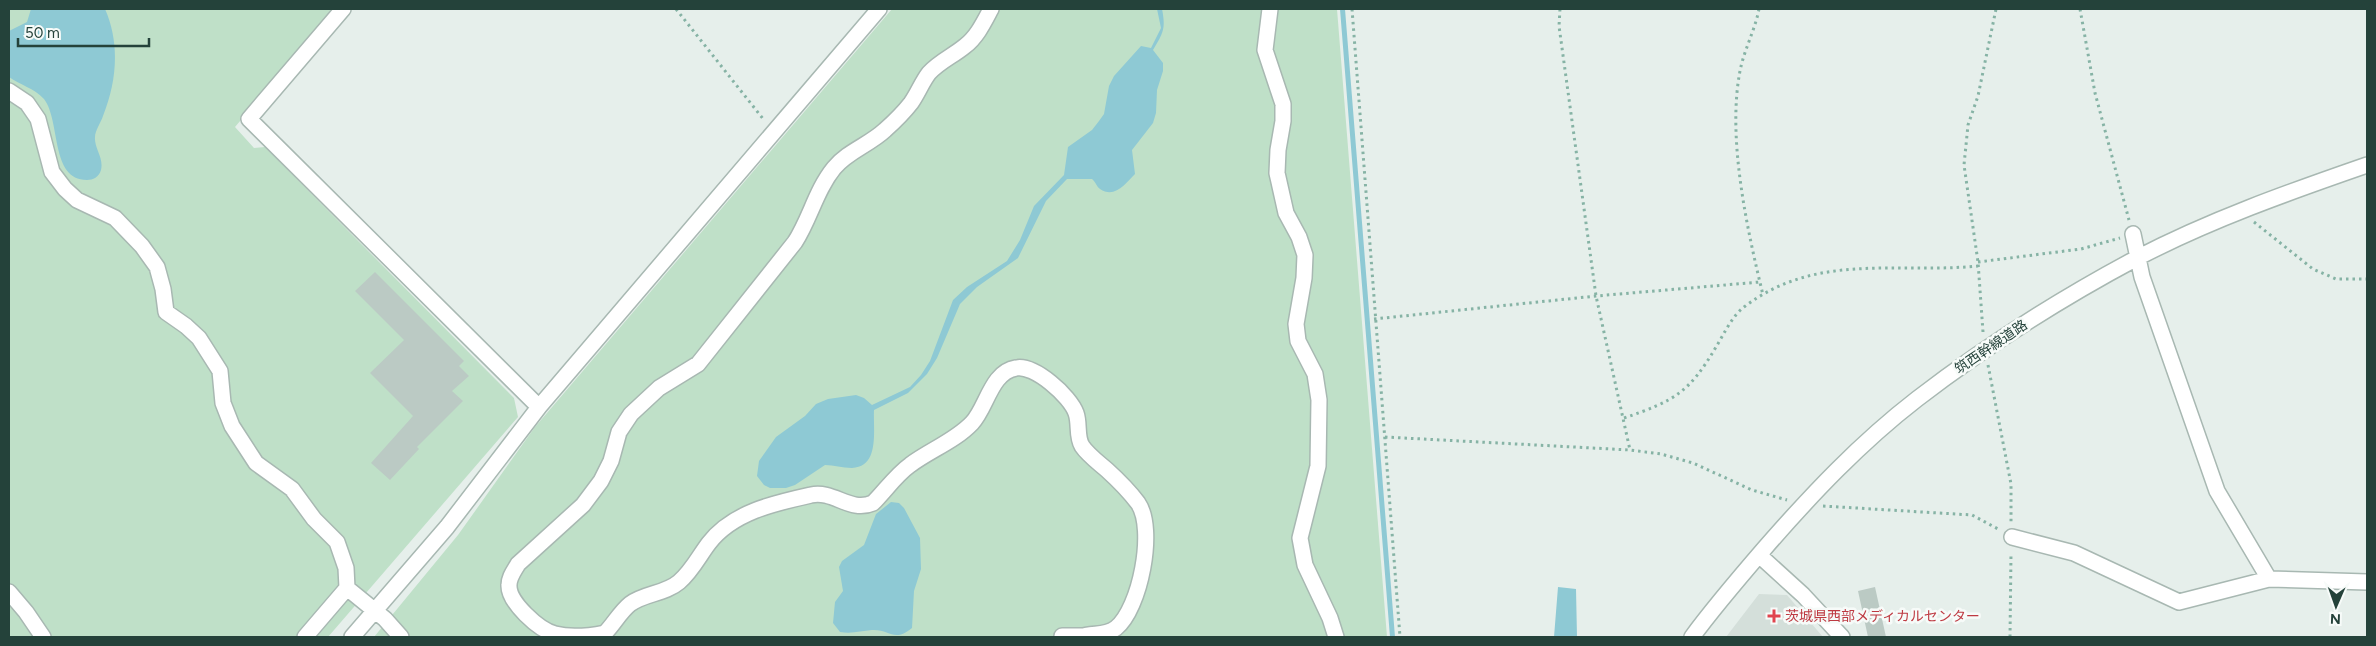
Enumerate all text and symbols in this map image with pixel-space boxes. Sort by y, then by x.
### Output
scale bar [18,15,149,47]
text: 50 m [25,24,60,42]
street label: 筑西幹線道路 [1951,316,2031,378]
north arrow [2311,581,2361,631]
place label: 茨城県西部メディカルセンター [1785,608,1980,625]
marker: 茨城県西部メディカルセンター [1767,609,1781,623]
text: N [2330,610,2341,627]

